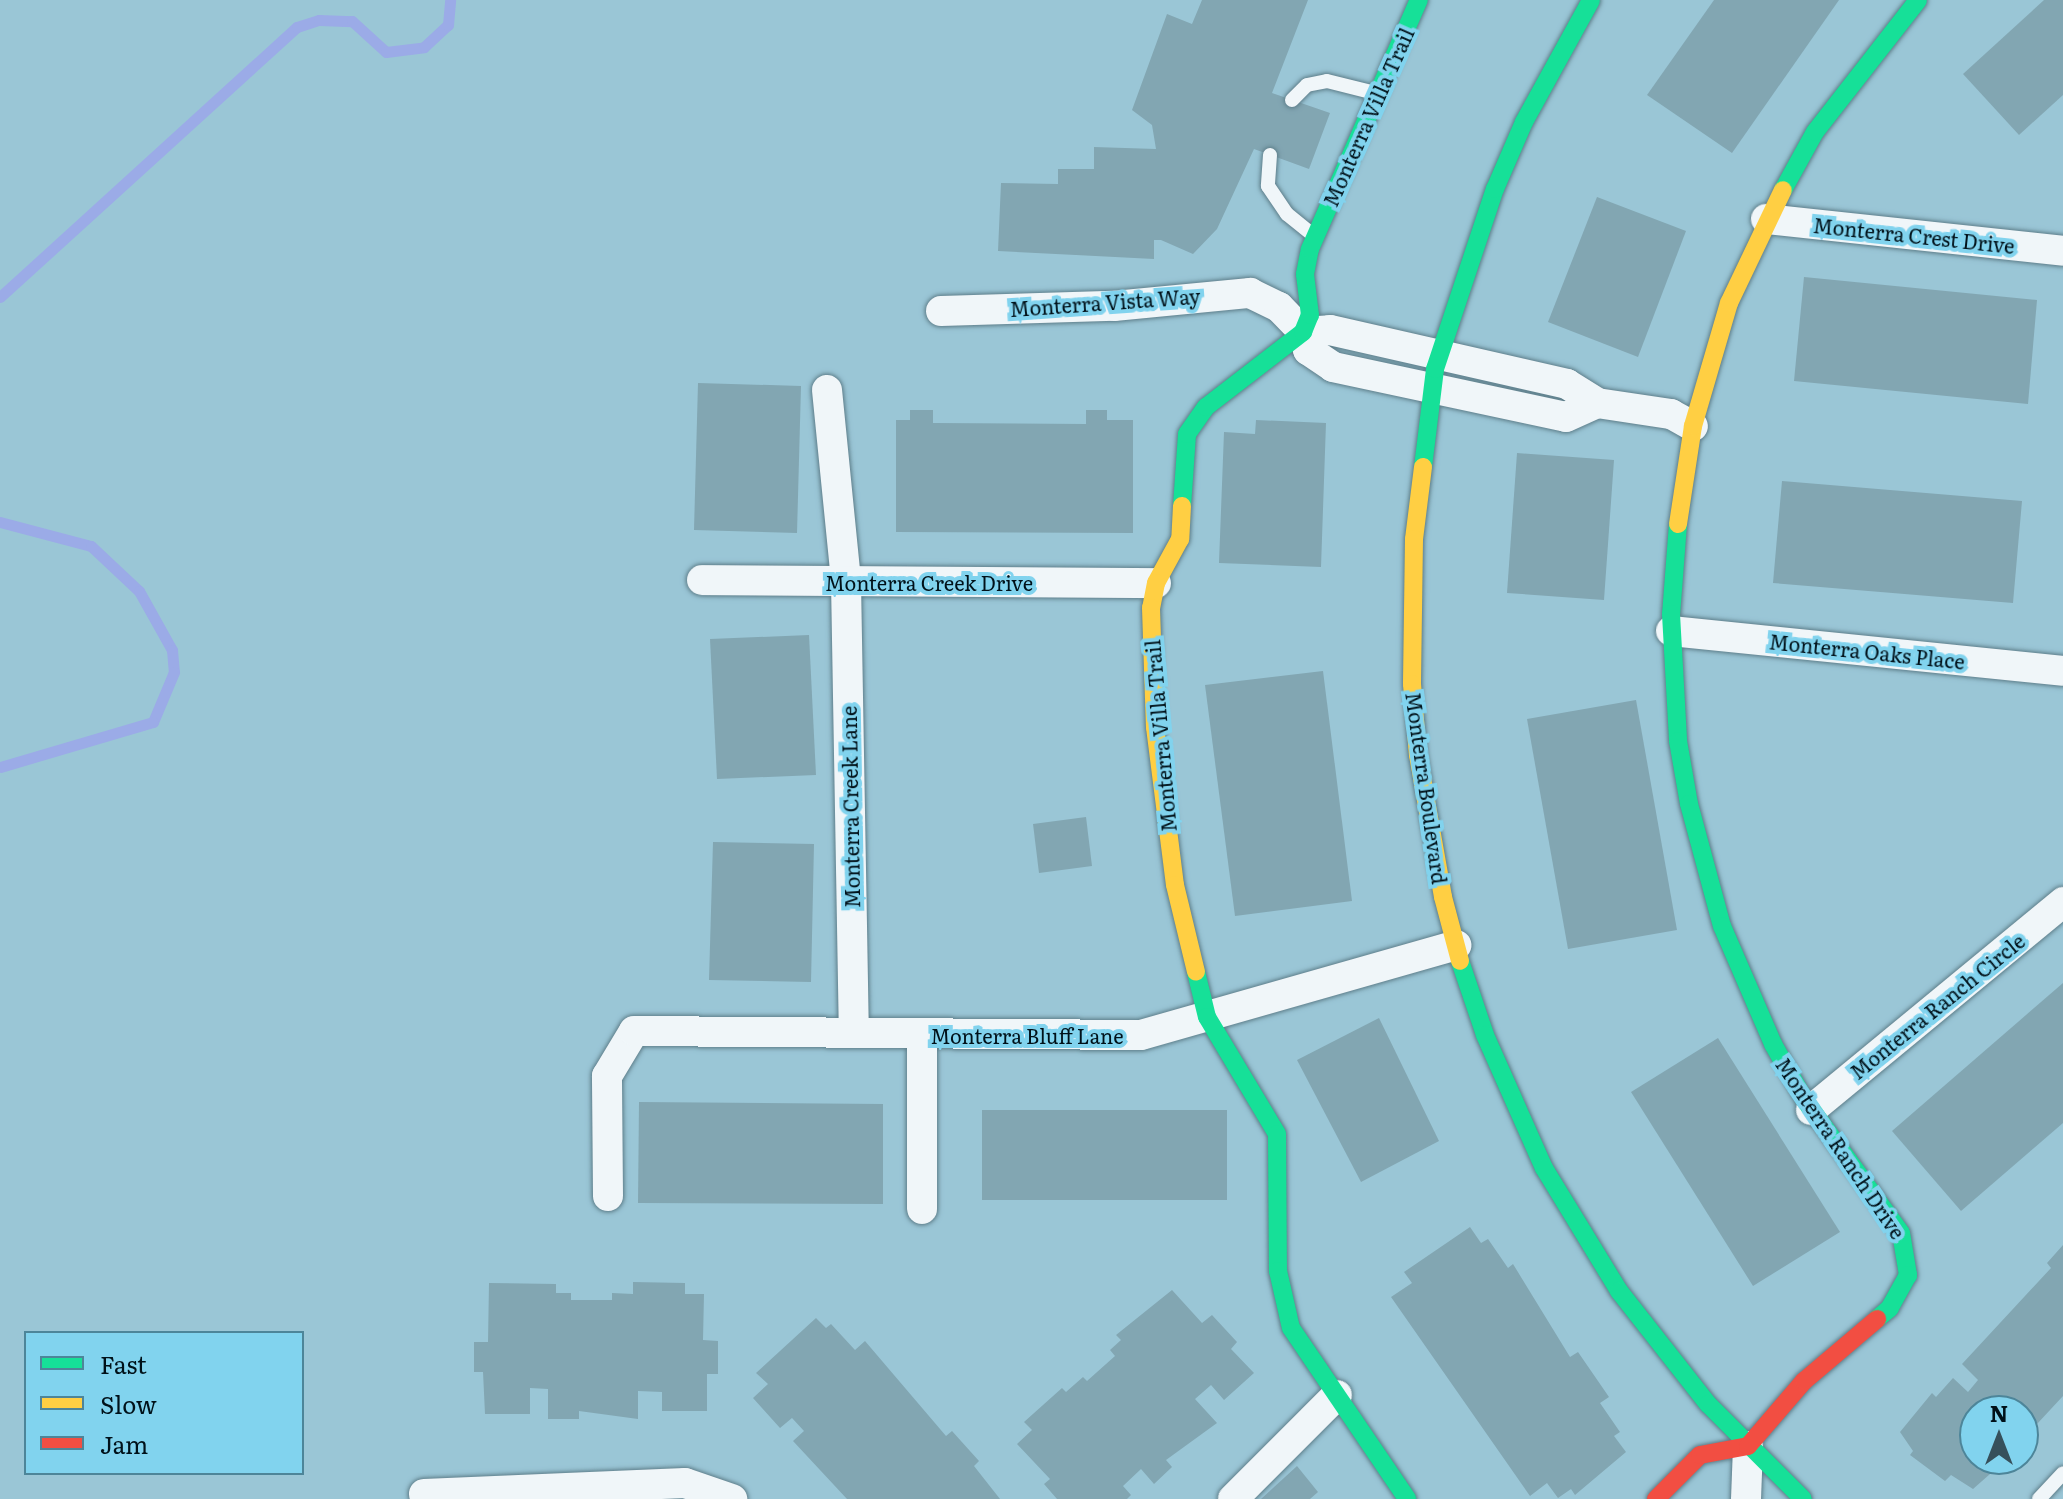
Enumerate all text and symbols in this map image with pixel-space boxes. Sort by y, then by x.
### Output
street label: Monterra Villa Trail [1318,24,1418,210]
street label: Monterra Crest Drive [1812,212,2016,258]
street label: Monterra Vista Way [1009,283,1201,321]
street label: Monterra Creek Drive [825,570,1033,594]
street label: Monterra Oaks Place [1768,629,1966,673]
street label: Monterra Villa Trail [1140,639,1180,833]
street label: Monterra Boulevard [1402,691,1452,885]
street label: Monterra Creek Lane [836,706,864,908]
street label: Monterra Ranch Circle [1845,928,2029,1084]
street label: Monterra Bluff Lane [930,1023,1124,1047]
street label: Monterra Ranch Drive [1771,1053,1911,1243]
legend [24,1331,304,1475]
text: Fast [100,1346,147,1381]
text: Slow [100,1386,157,1421]
north arrow [1959,1395,2039,1475]
text: N [1990,1396,2008,1429]
text: Jam [100,1426,148,1461]

